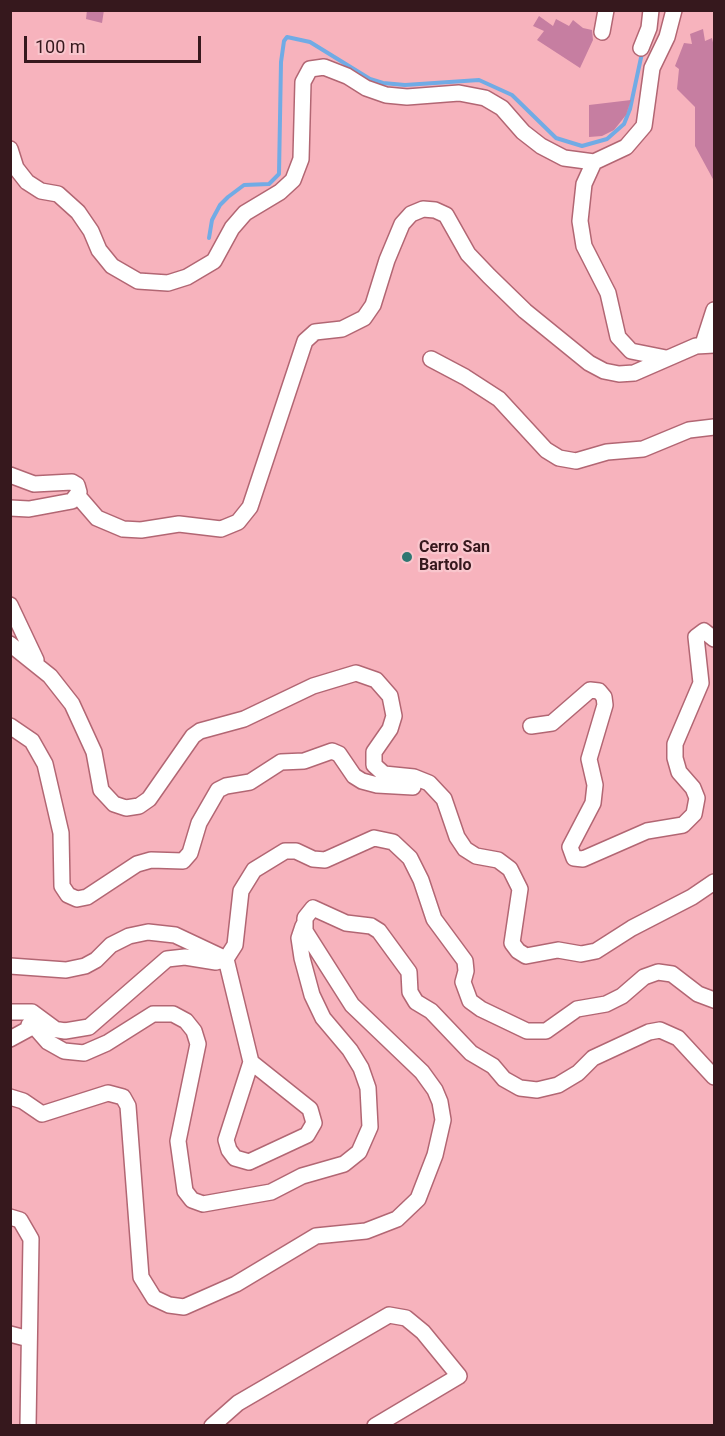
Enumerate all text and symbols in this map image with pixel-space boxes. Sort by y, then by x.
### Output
scale bar [27,24,204,62]
text: 100 m [35,36,86,57]
place label: Cerro San Bartolo [419,538,490,576]
marker: Cerro San Bartolo [400,550,414,564]

